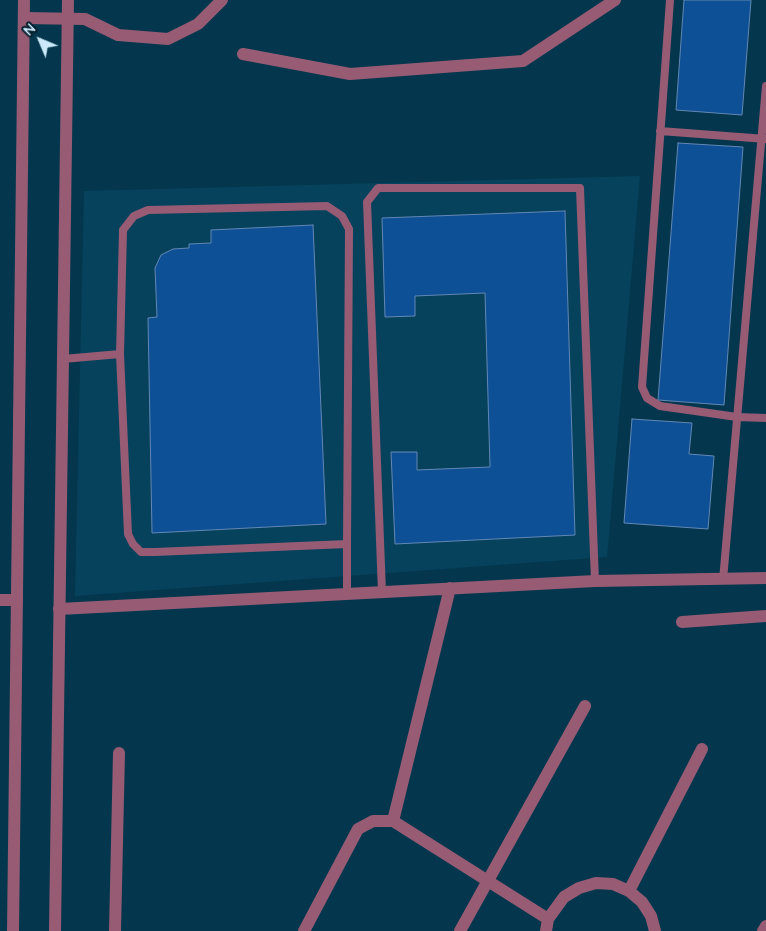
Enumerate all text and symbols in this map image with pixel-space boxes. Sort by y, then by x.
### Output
north arrow [15,15,65,65]
text: N [19,19,39,39]

